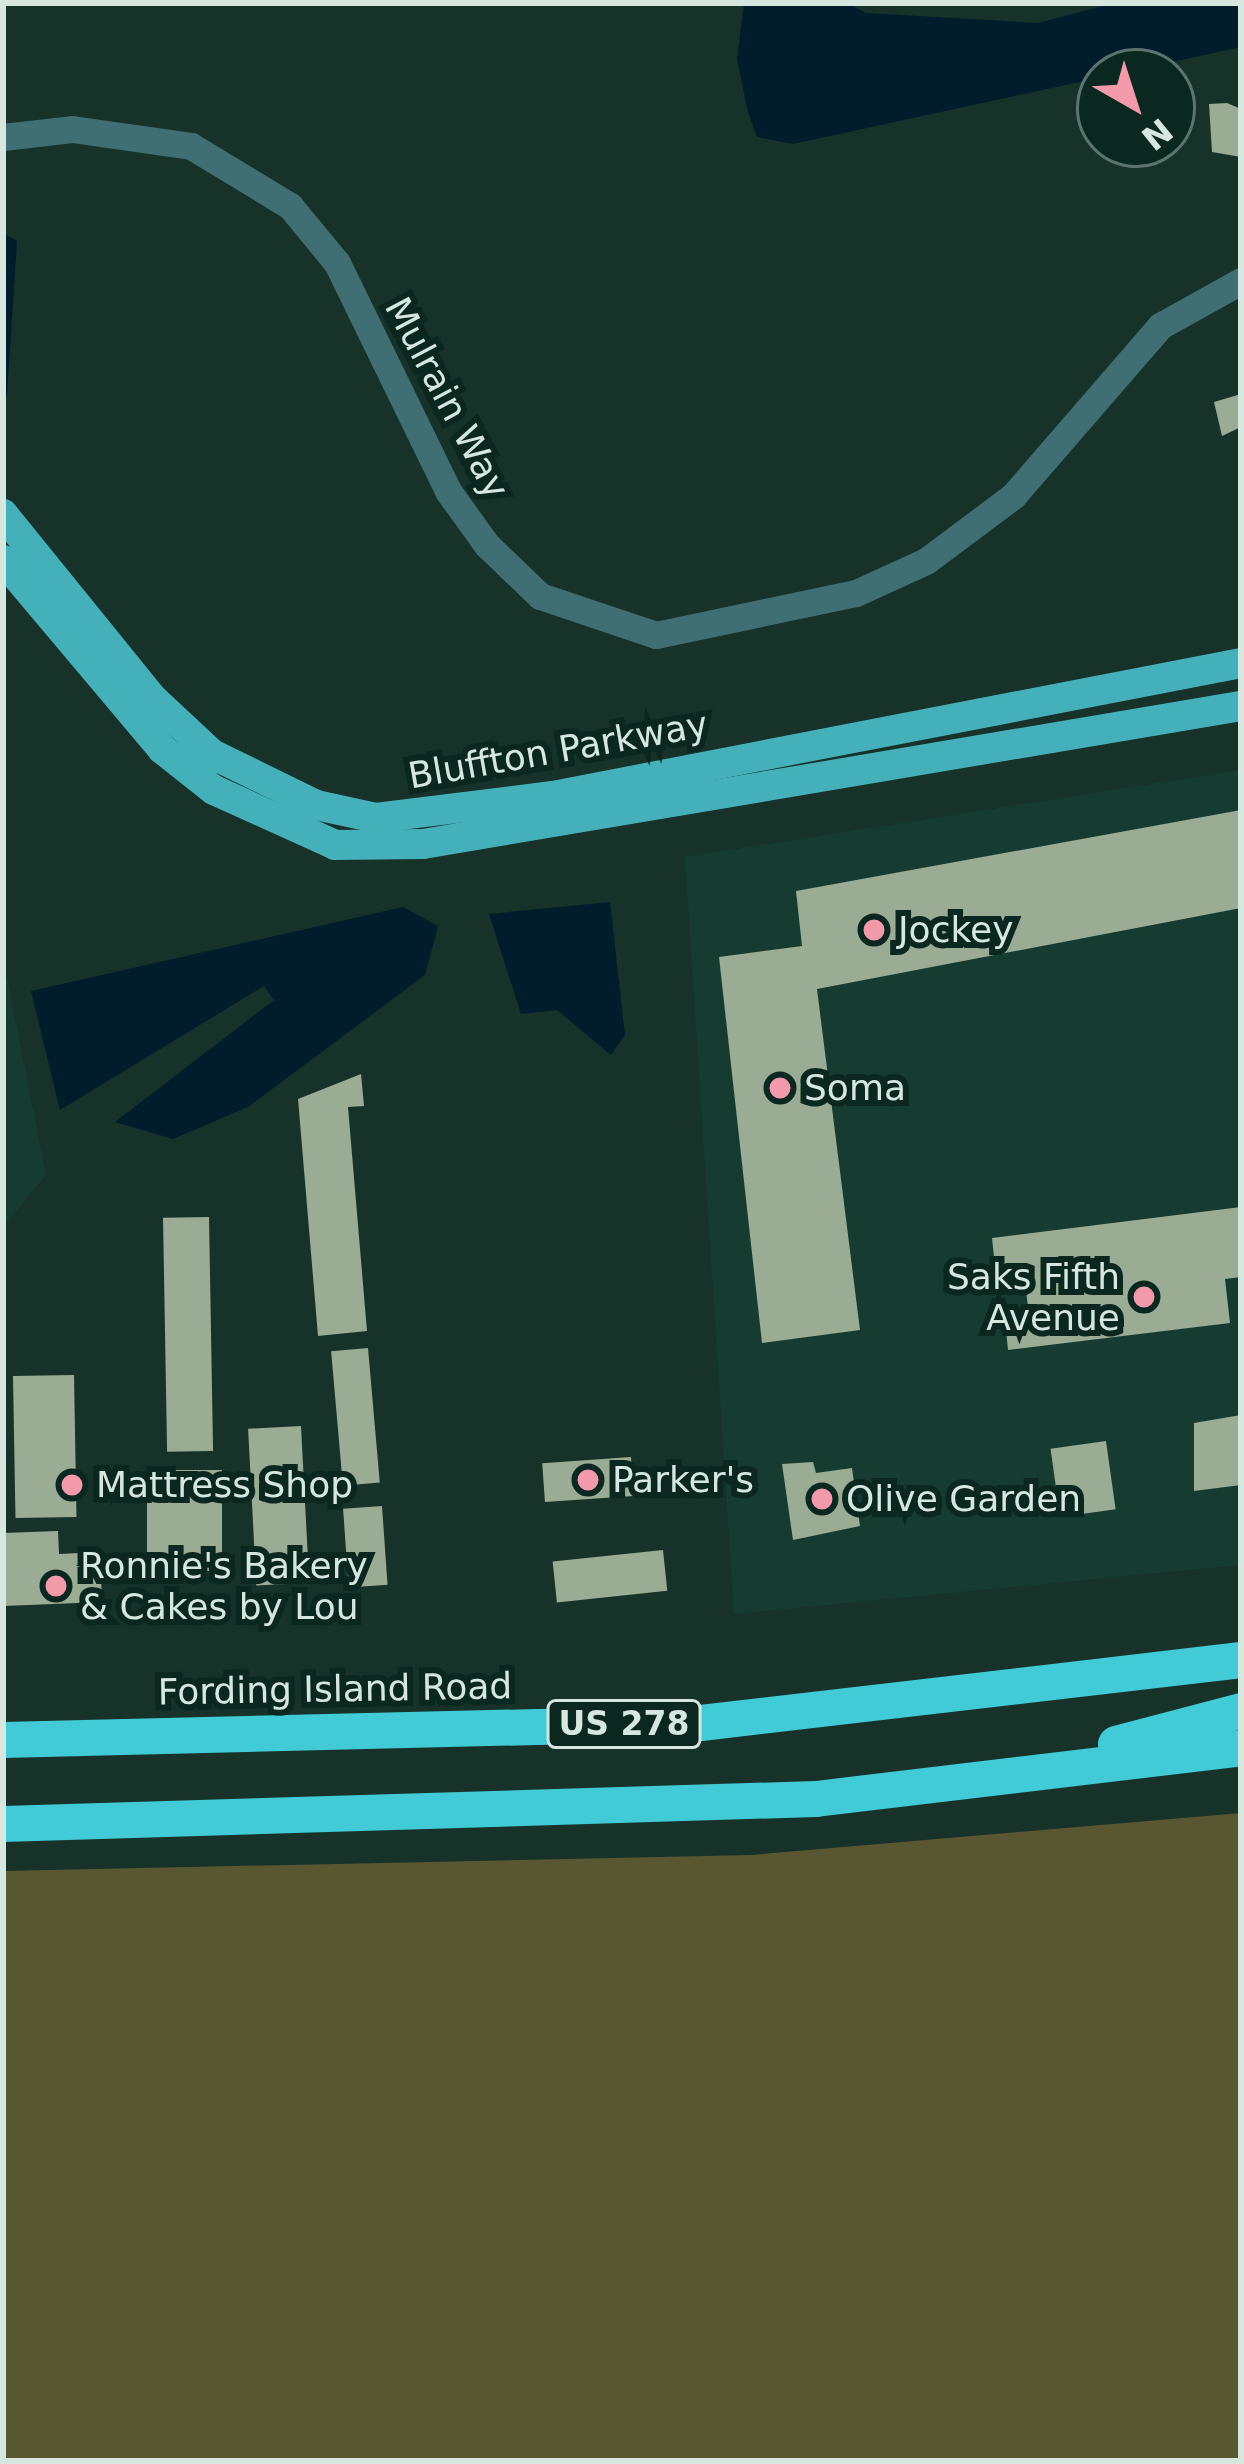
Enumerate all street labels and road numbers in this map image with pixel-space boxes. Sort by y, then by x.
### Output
street label: Mulrain Way [376,290,518,506]
street label: Bluffton Parkway [405,702,711,798]
street label: Fording Island Road [157,1664,513,1714]
road number: US 278 [546,1697,702,1751]

